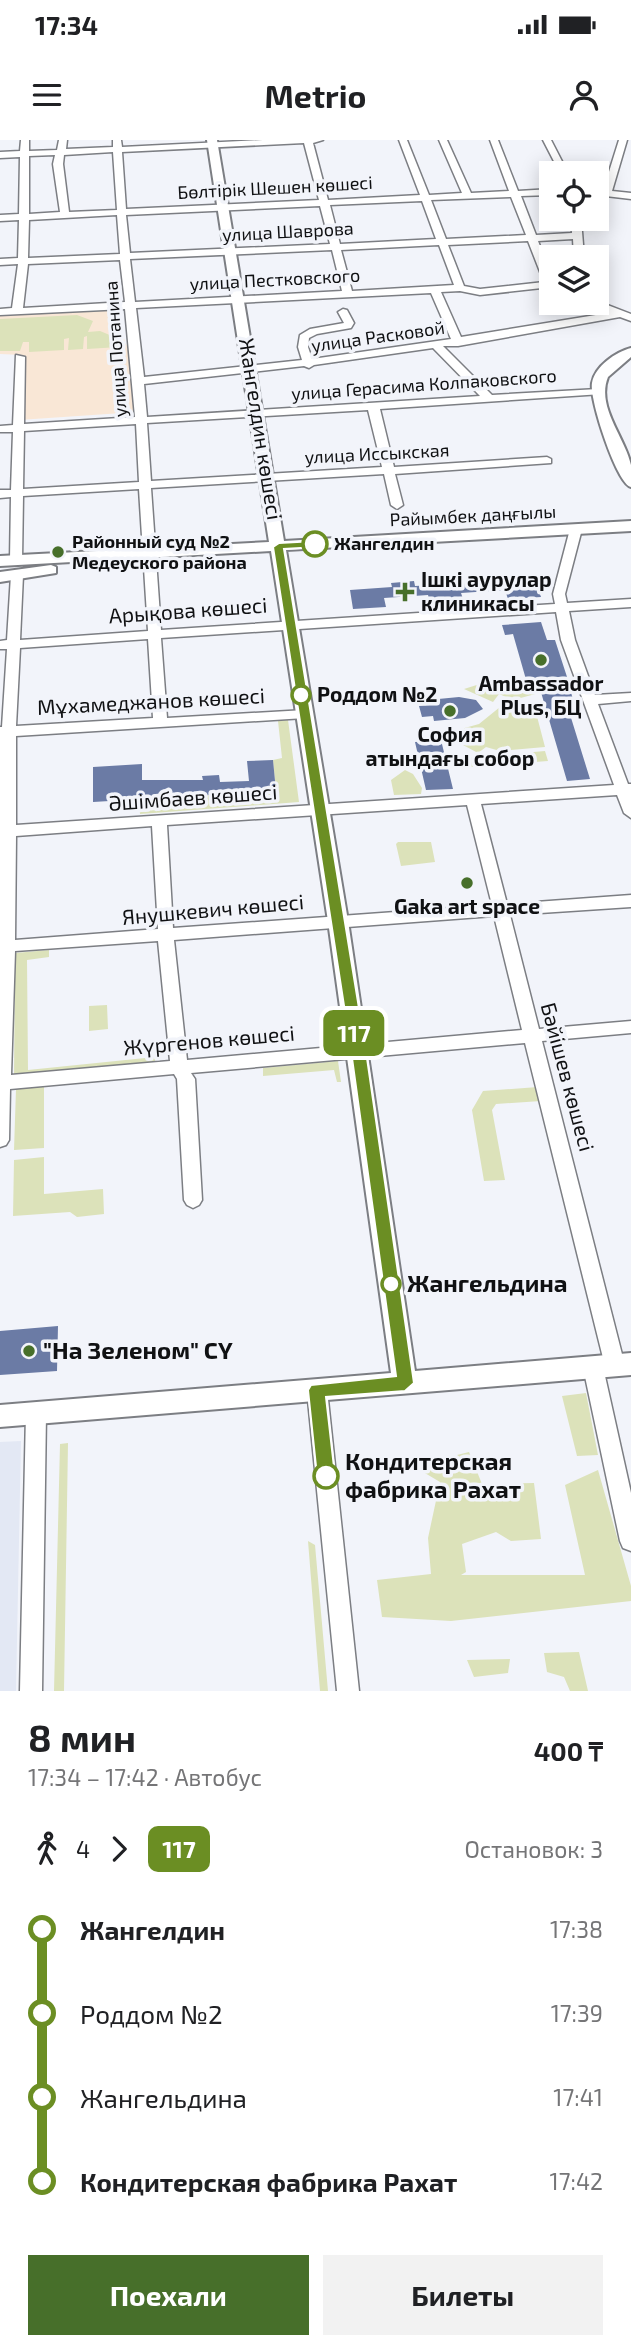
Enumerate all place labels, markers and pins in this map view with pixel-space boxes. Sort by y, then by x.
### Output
place label: Районный суд №2 Медеуского района [72,530,247,573]
marker: Жангелдин [302,531,328,557]
place label: Жангелдин [334,532,434,554]
marker: Районный суд №2 Медеуского района [50,544,66,560]
place label: Ішкі аурулар клиникасы [421,566,552,615]
marker: Ішкі аурулар клиникасы [395,582,415,602]
marker: Ambassador Plus, БЦ [533,652,549,668]
place label: Ambassador Plus, БЦ [479,670,603,719]
place label: Роддом №2 [317,681,437,706]
marker: Роддом №2 [291,685,311,705]
marker: София атындағы собор [442,703,458,719]
place label: София атындағы собор [366,721,534,770]
marker: Gaka art space [459,875,475,891]
place label: Gaka art space [394,893,540,918]
place label: Жангельдина [407,1268,568,1297]
marker: Жангельдина [381,1274,401,1294]
place label: "На Зеленом" СҮ [43,1335,233,1364]
marker: "На Зеленом" СҮ [21,1343,37,1359]
place label: Кондитерская фабрика Рахат [345,1446,521,1503]
marker: Кондитерская фабрика Рахат [313,1463,339,1489]

